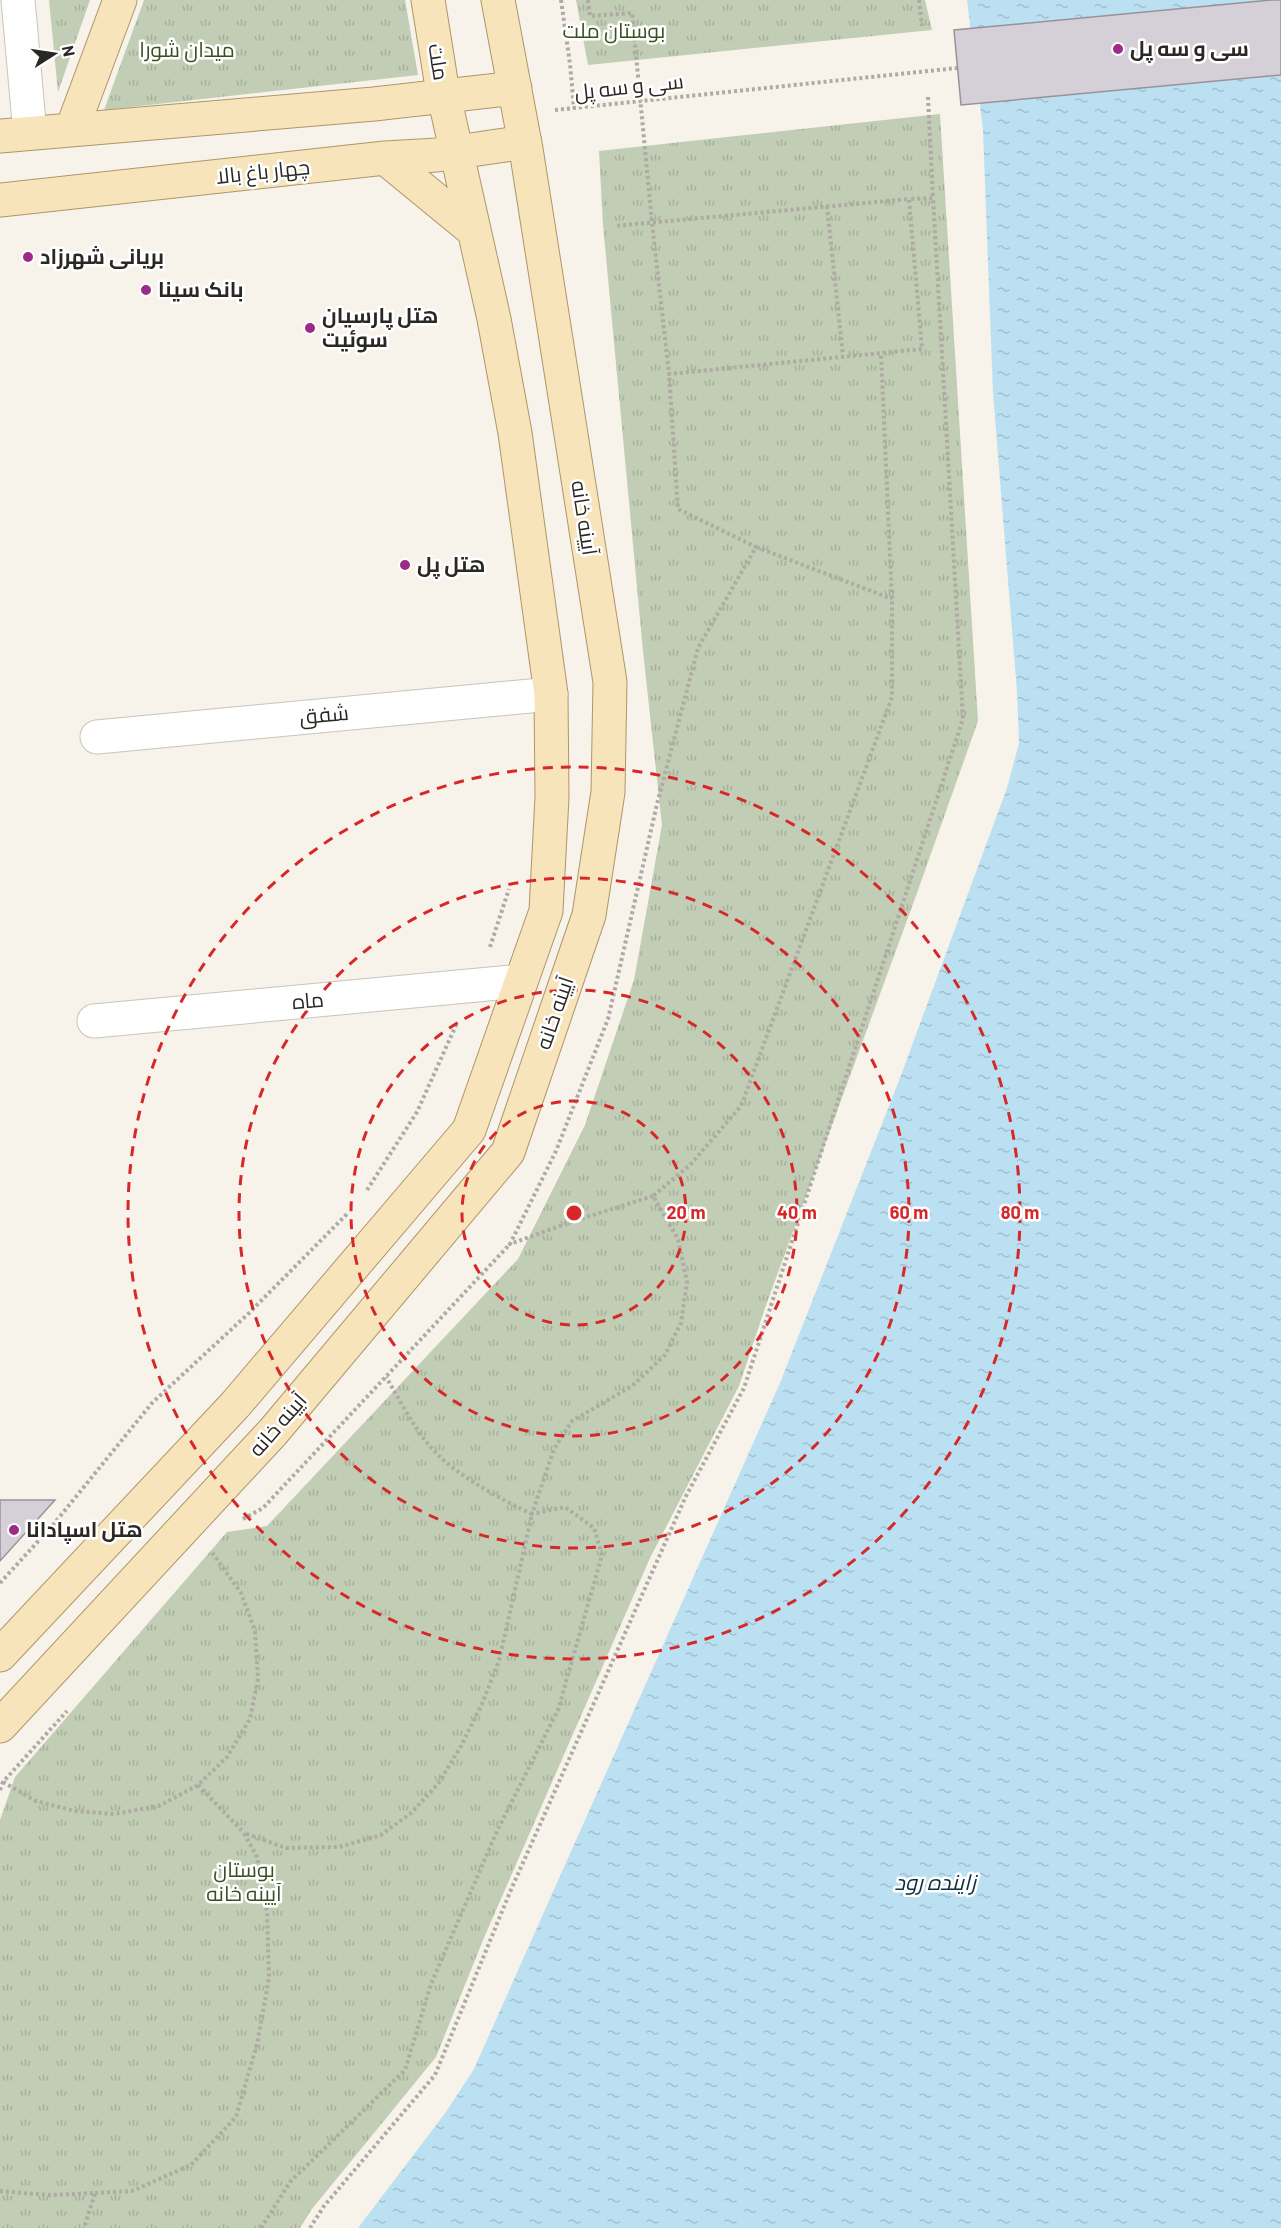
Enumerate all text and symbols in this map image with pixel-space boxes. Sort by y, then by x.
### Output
park label: بوستان ملت [563,17,665,44]
north arrow [24,24,84,84]
place label: سی و سه پل [1130,35,1249,64]
park label: میدان شورا [139,36,235,63]
street label: ملت [424,41,455,82]
marker: سی و سه پل [1111,42,1125,56]
text: N [59,44,80,58]
street label: سی و سه پل [573,67,685,107]
street label: چهار باغ بالا [215,153,311,191]
place label: بریانی شهرزاد [40,243,164,270]
marker: بریانی شهرزاد [21,250,35,264]
place label: بانک سینا [158,276,243,302]
marker: بانک سینا [139,283,153,297]
place label: هتل پارسیان سوئیت [322,302,438,353]
marker: هتل پارسیان سوئیت [303,321,317,335]
street label: آیینه خانه [567,479,604,557]
place label: هتل پل [417,551,485,580]
marker: هتل پل [398,558,412,572]
street label: شفق [298,699,350,730]
street label: آیینه خانه [529,972,578,1052]
street label: ماه [291,986,325,1013]
text: 20 m [667,1201,705,1223]
text: 40 m [777,1201,817,1223]
text: 60 m [890,1201,928,1223]
text: 80 m [1001,1201,1039,1223]
centre of rings [564,1203,584,1223]
street label: آیینه خانه [243,1387,311,1461]
place label: هتل اسپادانا [26,1516,143,1544]
marker: هتل اسپادانا [7,1523,21,1537]
park label: بوستان آیینه خانه [206,1856,282,1905]
water label: زاینده رود [894,1868,978,1895]

